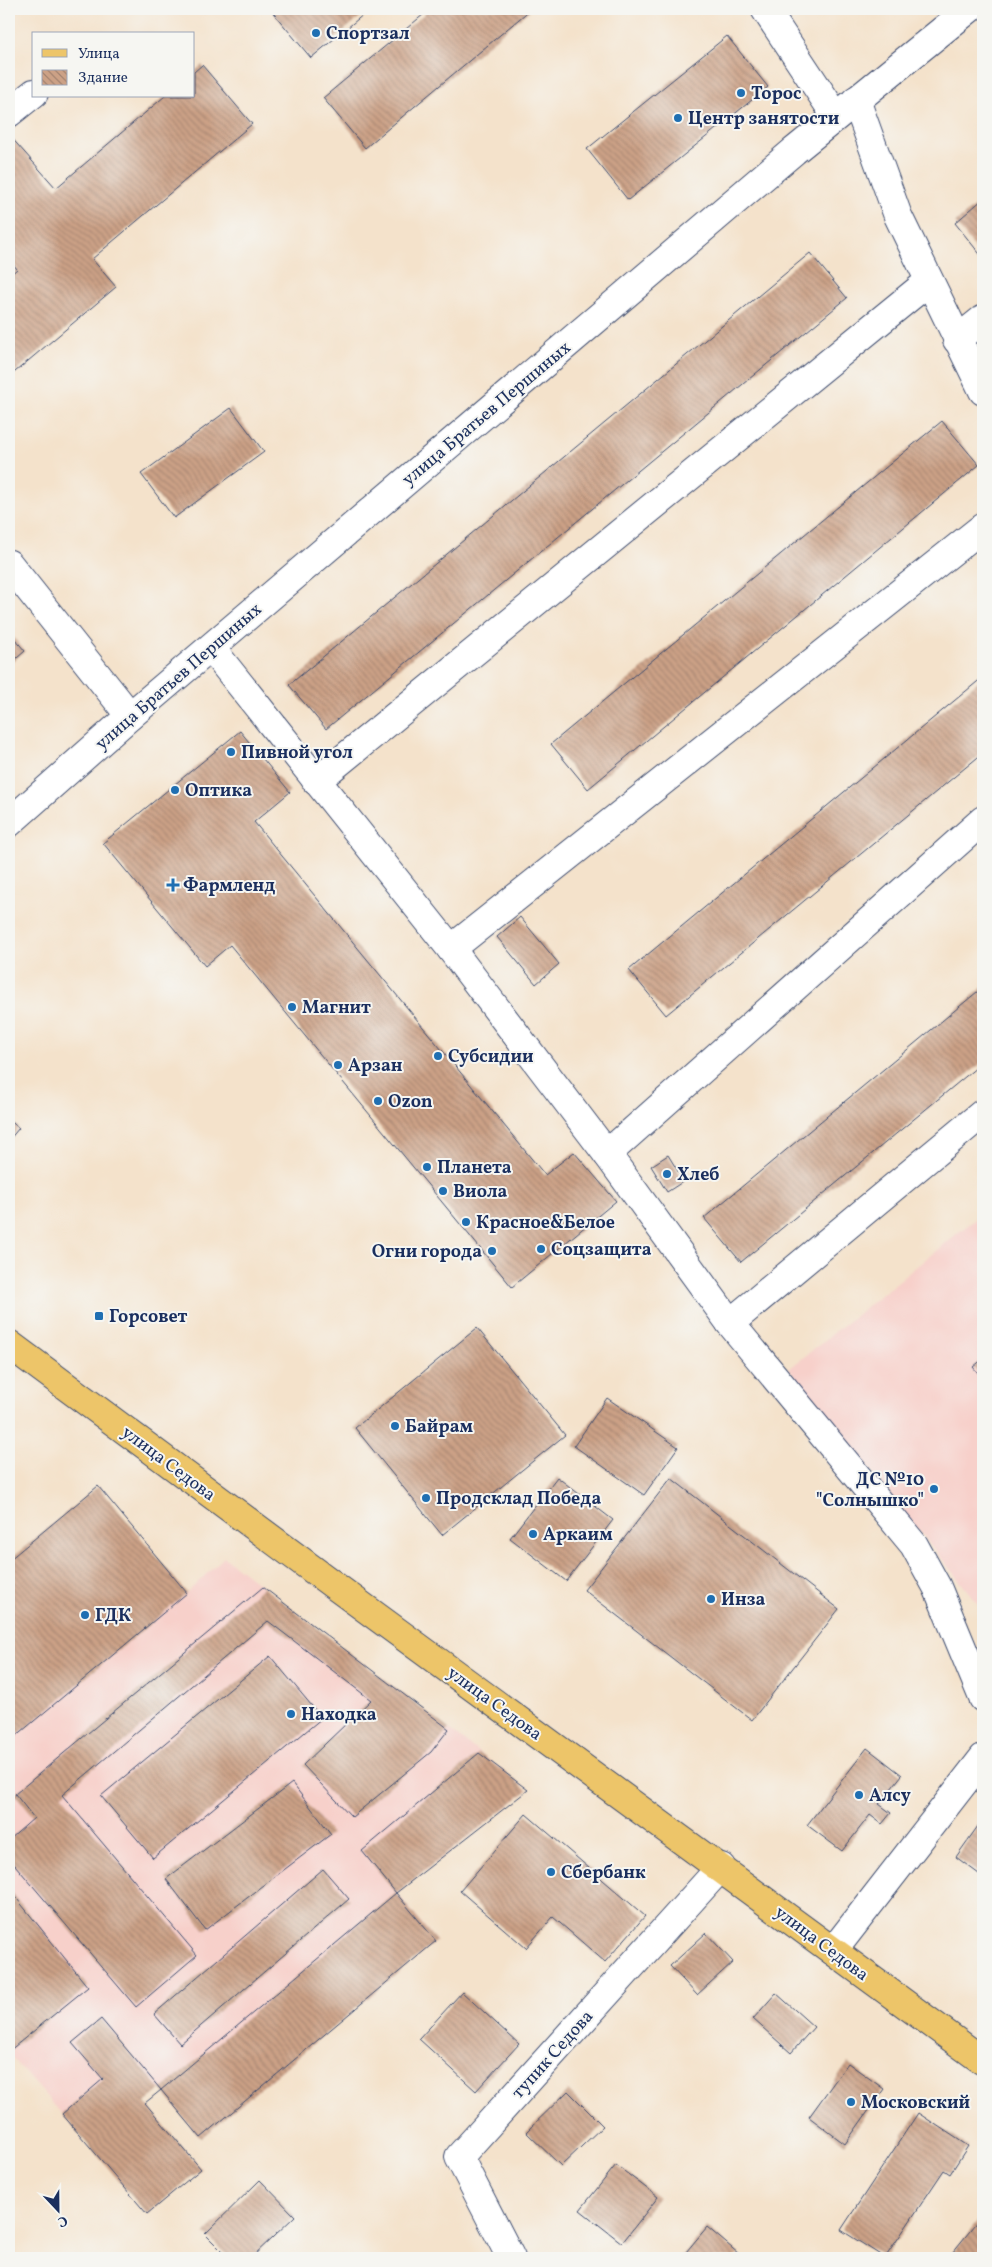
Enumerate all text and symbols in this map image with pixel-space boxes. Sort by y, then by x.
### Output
place label: Спортзал [326,22,410,47]
marker: Спортзал [310,27,322,39]
legend [32,32,195,98]
text: Улица [78,44,120,65]
text: Здание [78,68,128,89]
place label: Торос [751,82,802,107]
marker: Торос [735,87,747,99]
place label: Центр занятости [688,107,839,132]
marker: Центр занятости [672,112,684,124]
street label: улица Братьев Першиных [397,336,577,492]
street label: улица Братьев Першиных [90,598,268,757]
place label: Пивной угол [241,741,353,766]
marker: Пивной угол [225,746,237,758]
place label: Оптика [185,779,252,804]
marker: Оптика [169,784,181,796]
place label: Фармленд [183,874,275,899]
marker: Фармленд [167,879,179,891]
place label: Магнит [302,996,371,1021]
marker: Магнит [286,1001,298,1013]
place label: Субсидии [448,1045,534,1070]
marker: Субсидии [432,1050,444,1062]
place label: Арзан [348,1054,403,1079]
marker: Арзан [332,1059,344,1071]
place label: Ozon [388,1090,433,1115]
marker: Ozon [372,1095,384,1107]
place label: Планета [437,1156,512,1181]
marker: Планета [421,1161,433,1173]
place label: Хлеб [677,1163,720,1188]
marker: Хлеб [661,1168,673,1180]
place label: Виола [453,1180,507,1205]
marker: Виола [437,1185,449,1197]
place label: Красное&Белое [476,1211,615,1236]
marker: Красное&Белое [460,1216,472,1228]
place label: Соцзащита [551,1238,652,1263]
place label: Огни города [372,1240,482,1265]
marker: Соцзащита [535,1243,547,1255]
marker: Огни города [486,1245,498,1257]
place label: Горсовет [109,1305,187,1330]
marker: Горсовет [93,1310,105,1322]
place label: Байрам [405,1415,474,1440]
marker: Байрам [389,1420,401,1432]
street label: улица Седова [116,1421,220,1508]
place label: ДС №10 "Солнышко" [816,1468,924,1514]
marker: ДС №10 "Солнышко" [928,1483,940,1495]
place label: Продсклад Победа [436,1487,601,1512]
marker: Продсклад Победа [420,1492,432,1504]
place label: Аркаим [543,1523,613,1548]
marker: Аркаим [527,1528,539,1540]
place label: Инза [721,1588,766,1613]
marker: Инза [705,1593,717,1605]
place label: ГДК [95,1604,131,1629]
marker: ГДК [79,1609,91,1621]
street label: улица Седова [442,1661,547,1747]
place label: Находка [301,1703,377,1728]
marker: Находка [285,1708,297,1720]
place label: Алсу [869,1784,911,1809]
marker: Алсу [853,1789,865,1801]
place label: Сбербанк [561,1861,646,1886]
marker: Сбербанк [545,1866,557,1878]
street label: улица Седова [769,1901,873,1988]
street label: тупик Седова [506,2005,600,2105]
place label: Московский [861,2091,970,2116]
marker: Московский [845,2096,857,2108]
north arrow [32,2184,82,2234]
text: С [55,2210,70,2231]

